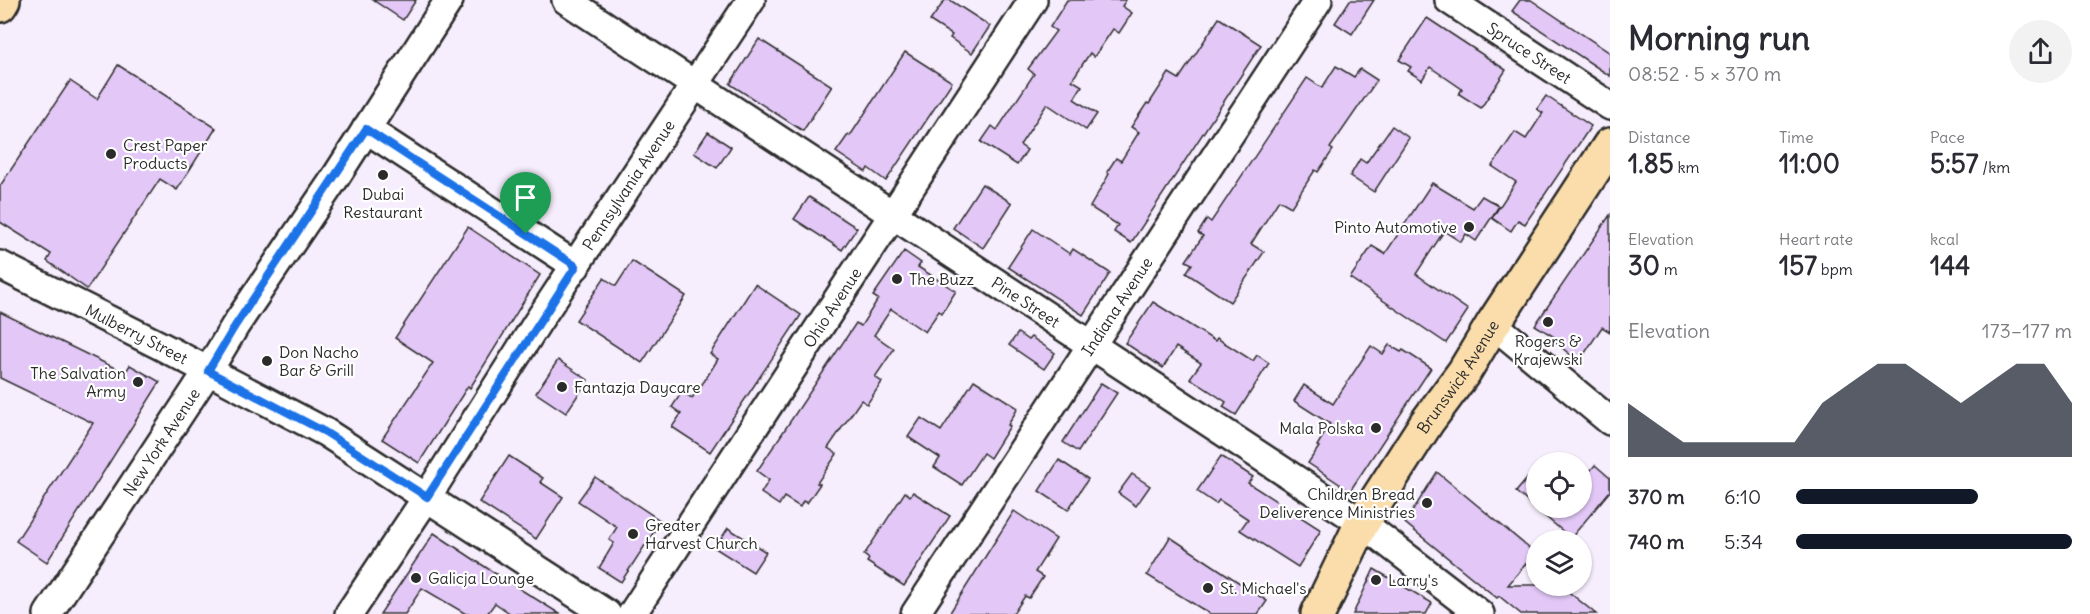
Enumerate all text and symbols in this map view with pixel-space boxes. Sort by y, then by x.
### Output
text: Morning run [1628,17,1810,59]
street label: Spruce Street [1483,18,1576,88]
button: share [2009,20,2072,83]
text: 08:52 · 5 × 370 m [1628,61,1781,86]
street label: Pennsylvania Avenue [578,116,679,254]
text: Distance [1628,127,1690,147]
text: Time [1779,127,1814,147]
text: Pace [1930,127,1965,147]
place label: Crest Paper Products [123,135,208,173]
marker: Crest Paper Products [104,147,118,161]
text: 1.85 [1628,147,1674,180]
text: 11:00 [1779,147,1840,180]
text: 5:57 [1930,147,1979,180]
text: km [1674,157,1700,177]
text: /km [1979,157,2010,177]
marker: Dubai Restaurant [376,168,390,182]
pin [500,172,551,234]
icon: arrive [509,181,542,214]
place label: Dubai Restaurant [343,184,423,222]
place label: Pinto Automotive [1334,217,1457,237]
marker: Pinto Automotive [1462,220,1476,234]
text: Elevation [1628,229,1694,249]
text: Heart rate [1779,229,1853,249]
text: kcal [1930,229,1959,249]
text: 30 [1628,249,1660,282]
text: 157 [1779,249,1817,282]
text: 144 [1930,249,1970,282]
street label: Indiana Avenue [1077,253,1157,360]
text: m [1660,259,1678,279]
text: bpm [1817,259,1853,279]
street label: Ohio Avenue [799,264,866,351]
place label: The Buzz [909,269,975,289]
marker: The Buzz [890,272,904,286]
street label: Pine Street [988,272,1064,332]
street label: Mulberry Street [82,300,192,369]
marker: Rogers & Krajewski [1541,315,1555,329]
street label: Brunswick Avenue [1412,316,1503,437]
text: Elevation [1628,318,1710,343]
text: 173–177 m [1982,318,2072,343]
place label: Rogers & Krajewski [1513,331,1583,369]
place label: Don Nacho Bar & Grill [279,342,359,380]
marker: Don Nacho Bar & Grill [260,354,274,368]
place label: The Salvation Army [30,363,126,401]
marker: The Salvation Army [131,375,145,389]
place label: Fantazja Daycare [574,377,701,397]
marker: Fantazja Daycare [555,380,569,394]
street label: New York Avenue [119,384,204,500]
place label: Mala Polska [1279,418,1364,438]
marker: Mala Polska [1369,421,1383,435]
map controls [1526,452,1592,596]
button: locate [1526,452,1592,518]
place label: Children Bread Deliverence Ministries [1259,484,1415,522]
text: 370 m [1628,484,1685,509]
text: 6:10 [1724,484,1761,509]
marker: Children Bread Deliverence Ministries [1420,496,1434,510]
place label: Greater Harvest Church [645,515,758,553]
marker: Greater Harvest Church [626,527,640,541]
text: 740 m [1628,529,1684,554]
text: 5:34 [1724,529,1763,554]
button: layers [1526,530,1592,596]
place label: Galicja Lounge [428,568,534,588]
place label: Larry's [1388,570,1438,590]
marker: Galicja Lounge [409,571,423,585]
marker: Larry's [1369,573,1383,587]
place label: St. Michael's [1220,578,1307,598]
marker: St. Michael's [1201,581,1215,595]

